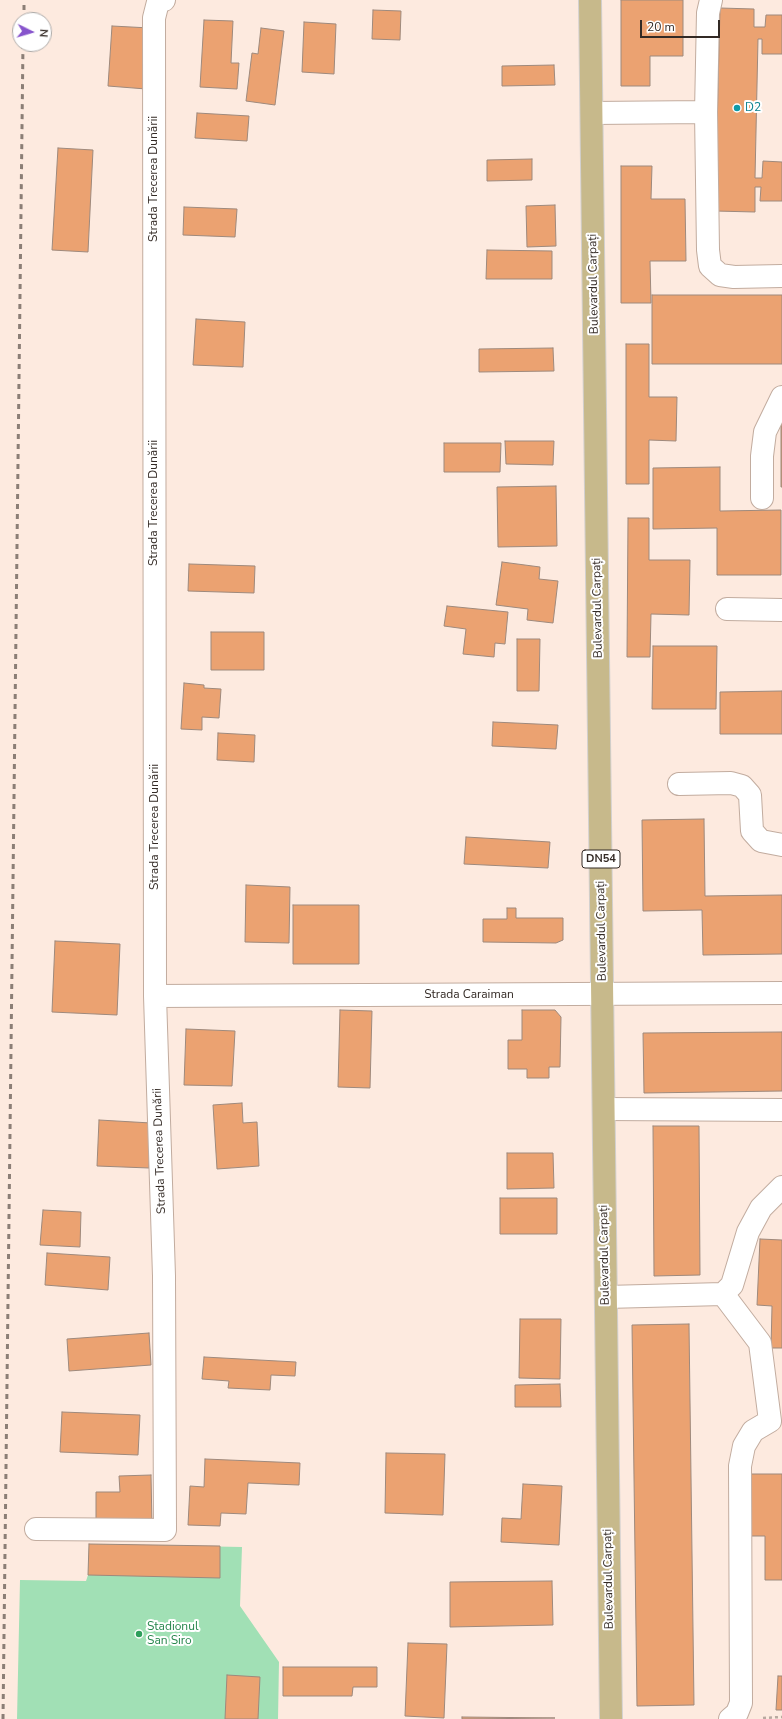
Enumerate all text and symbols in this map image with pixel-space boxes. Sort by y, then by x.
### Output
north arrow [12,12,52,52]
scale bar [642,12,722,38]
text: 20 m [647,19,675,35]
text: N [36,28,51,38]
place label: D2 [745,101,761,115]
marker: D2 [732,103,742,113]
street label: Strada Trecerea Dunării [147,116,161,242]
street label: Bulevardul Carpați [586,234,602,334]
street label: Strada Trecerea Dunării [147,440,161,566]
street label: Bulevardul Carpați [590,558,606,658]
street label: Strada Trecerea Dunării [148,764,162,890]
road number: DN54 [582,850,620,868]
street label: Bulevardul Carpați [594,881,610,981]
street label: Strada Caraiman [424,988,514,1002]
street label: Strada Trecerea Dunării [151,1088,169,1214]
street label: Bulevardul Carpați [597,1205,613,1305]
street label: Bulevardul Carpați [601,1529,617,1629]
place label: Stadionul San Siro [147,1620,198,1648]
marker: Stadionul San Siro [134,1629,144,1639]

